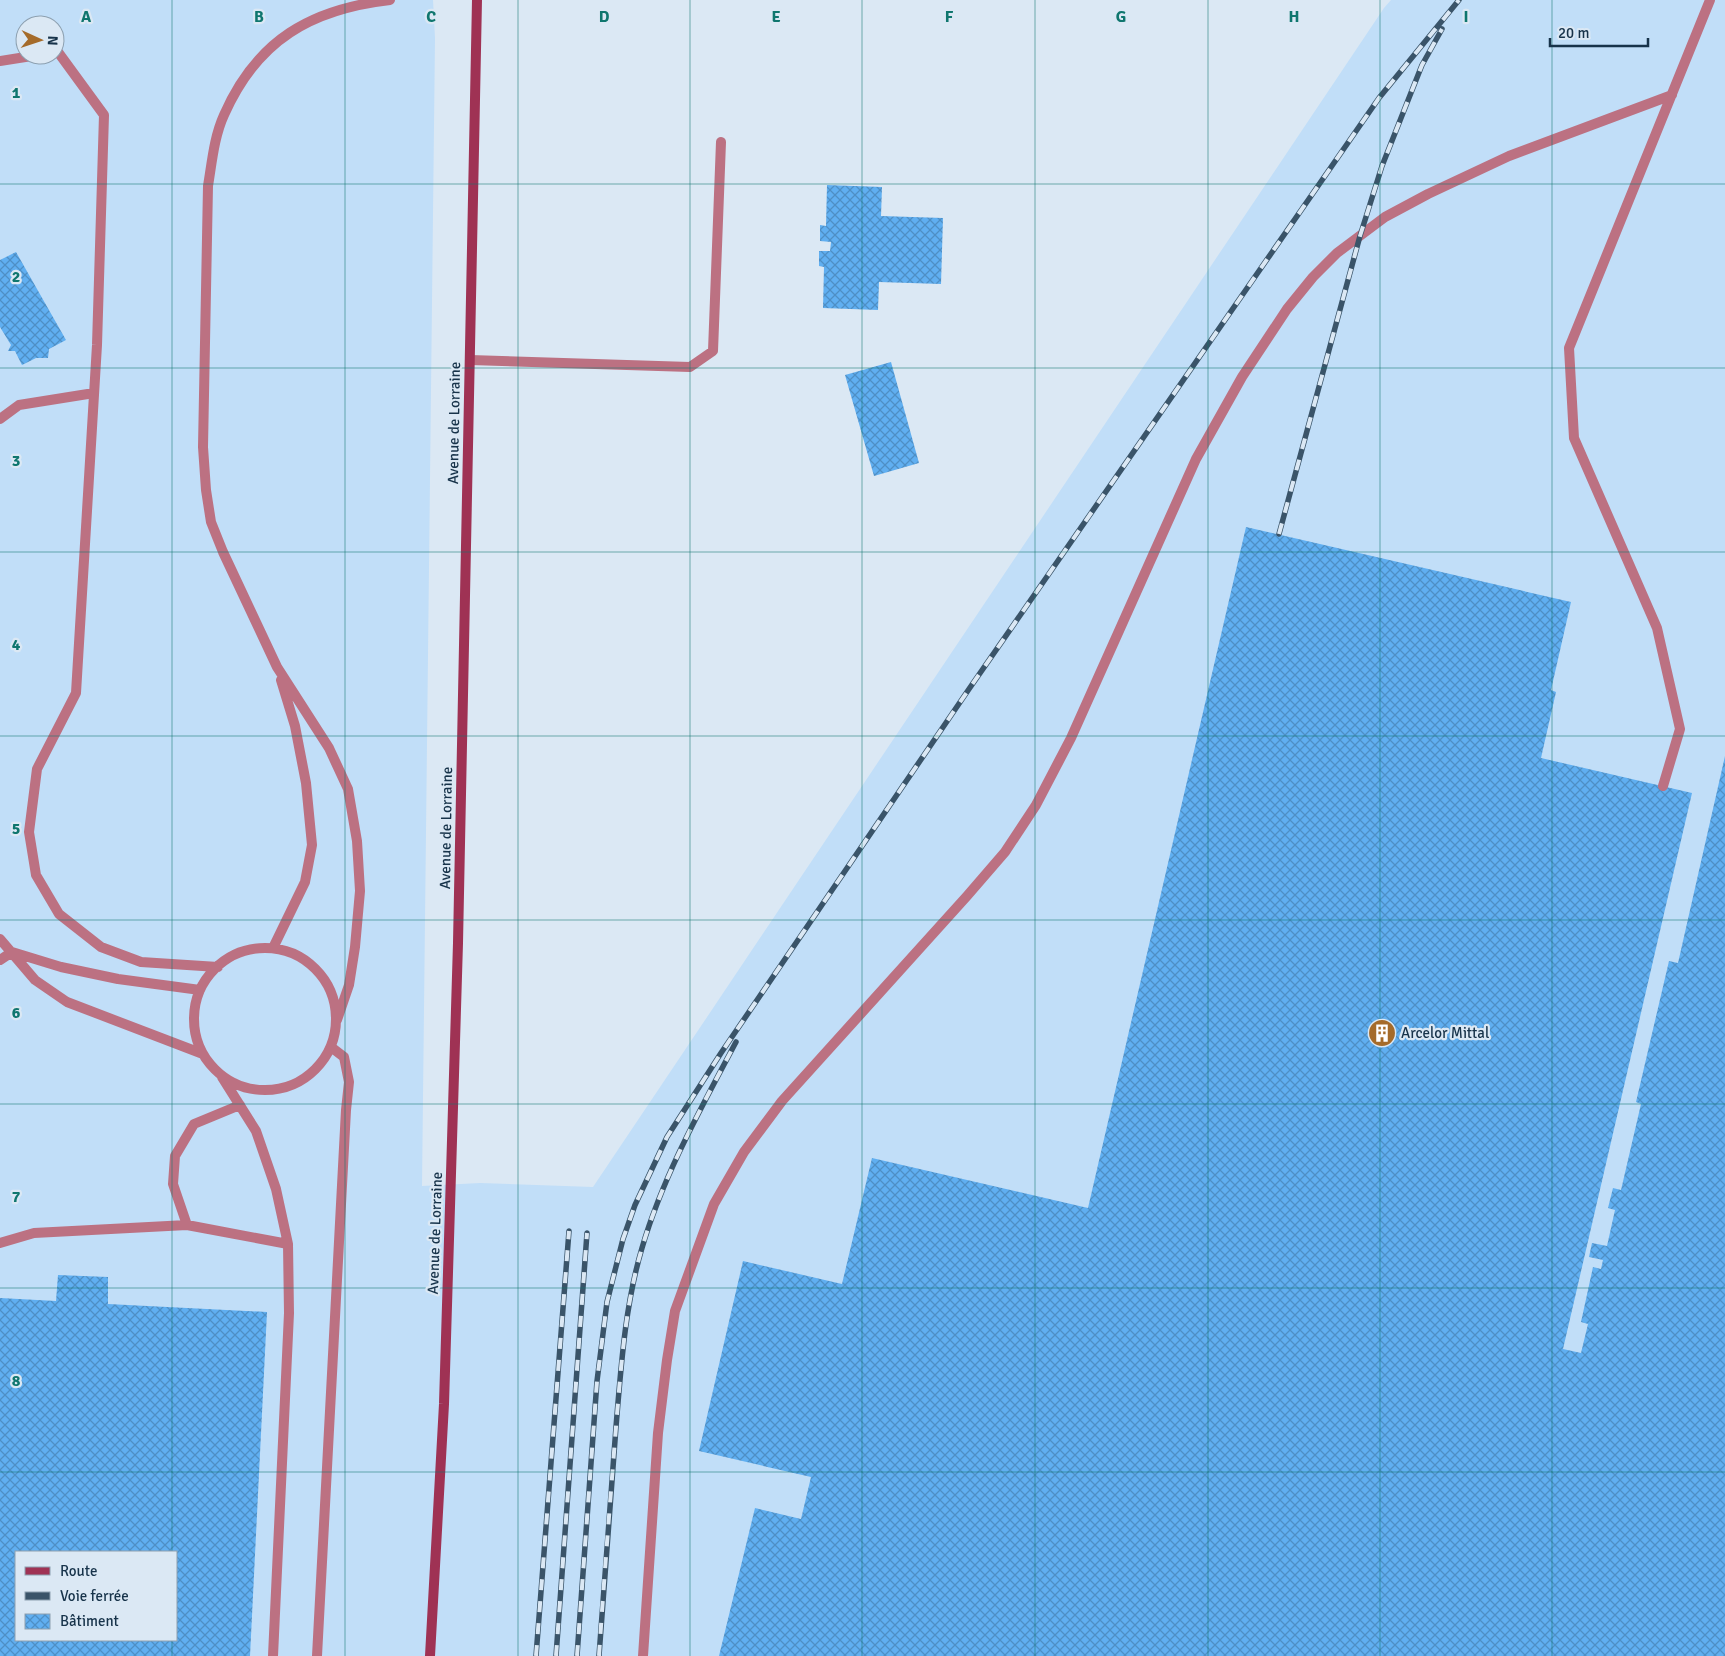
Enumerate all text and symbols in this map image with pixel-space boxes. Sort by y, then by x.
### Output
text: A [81,7,92,27]
text: B [254,7,264,27]
text: C [426,7,436,27]
text: D [599,7,610,27]
text: E [771,7,781,27]
text: F [945,7,954,27]
text: G [1116,7,1126,27]
text: H [1289,7,1299,27]
text: I [1463,7,1469,27]
north arrow [15,15,65,65]
scale bar [1550,15,1648,47]
text: 20 m [1558,24,1589,42]
text: N [44,35,61,46]
text: 1 [12,83,21,103]
text: 2 [12,267,20,287]
street label: Avenue de Lorraine [444,362,464,484]
text: 3 [12,451,20,471]
text: 4 [12,635,21,655]
street label: Avenue de Lorraine [436,767,456,889]
text: 5 [12,819,20,839]
text: 6 [12,1003,21,1023]
building icon: Arcelor Mittal [1367,1018,1397,1048]
place label: Arcelor Mittal [1401,1024,1489,1042]
street label: Avenue de Lorraine [424,1171,446,1295]
text: 7 [12,1187,21,1207]
text: 8 [12,1371,21,1391]
legend [15,1551,178,1641]
text: Route [60,1562,97,1580]
text: Voie ferrée [60,1587,129,1605]
text: Bâtiment [60,1612,119,1630]

